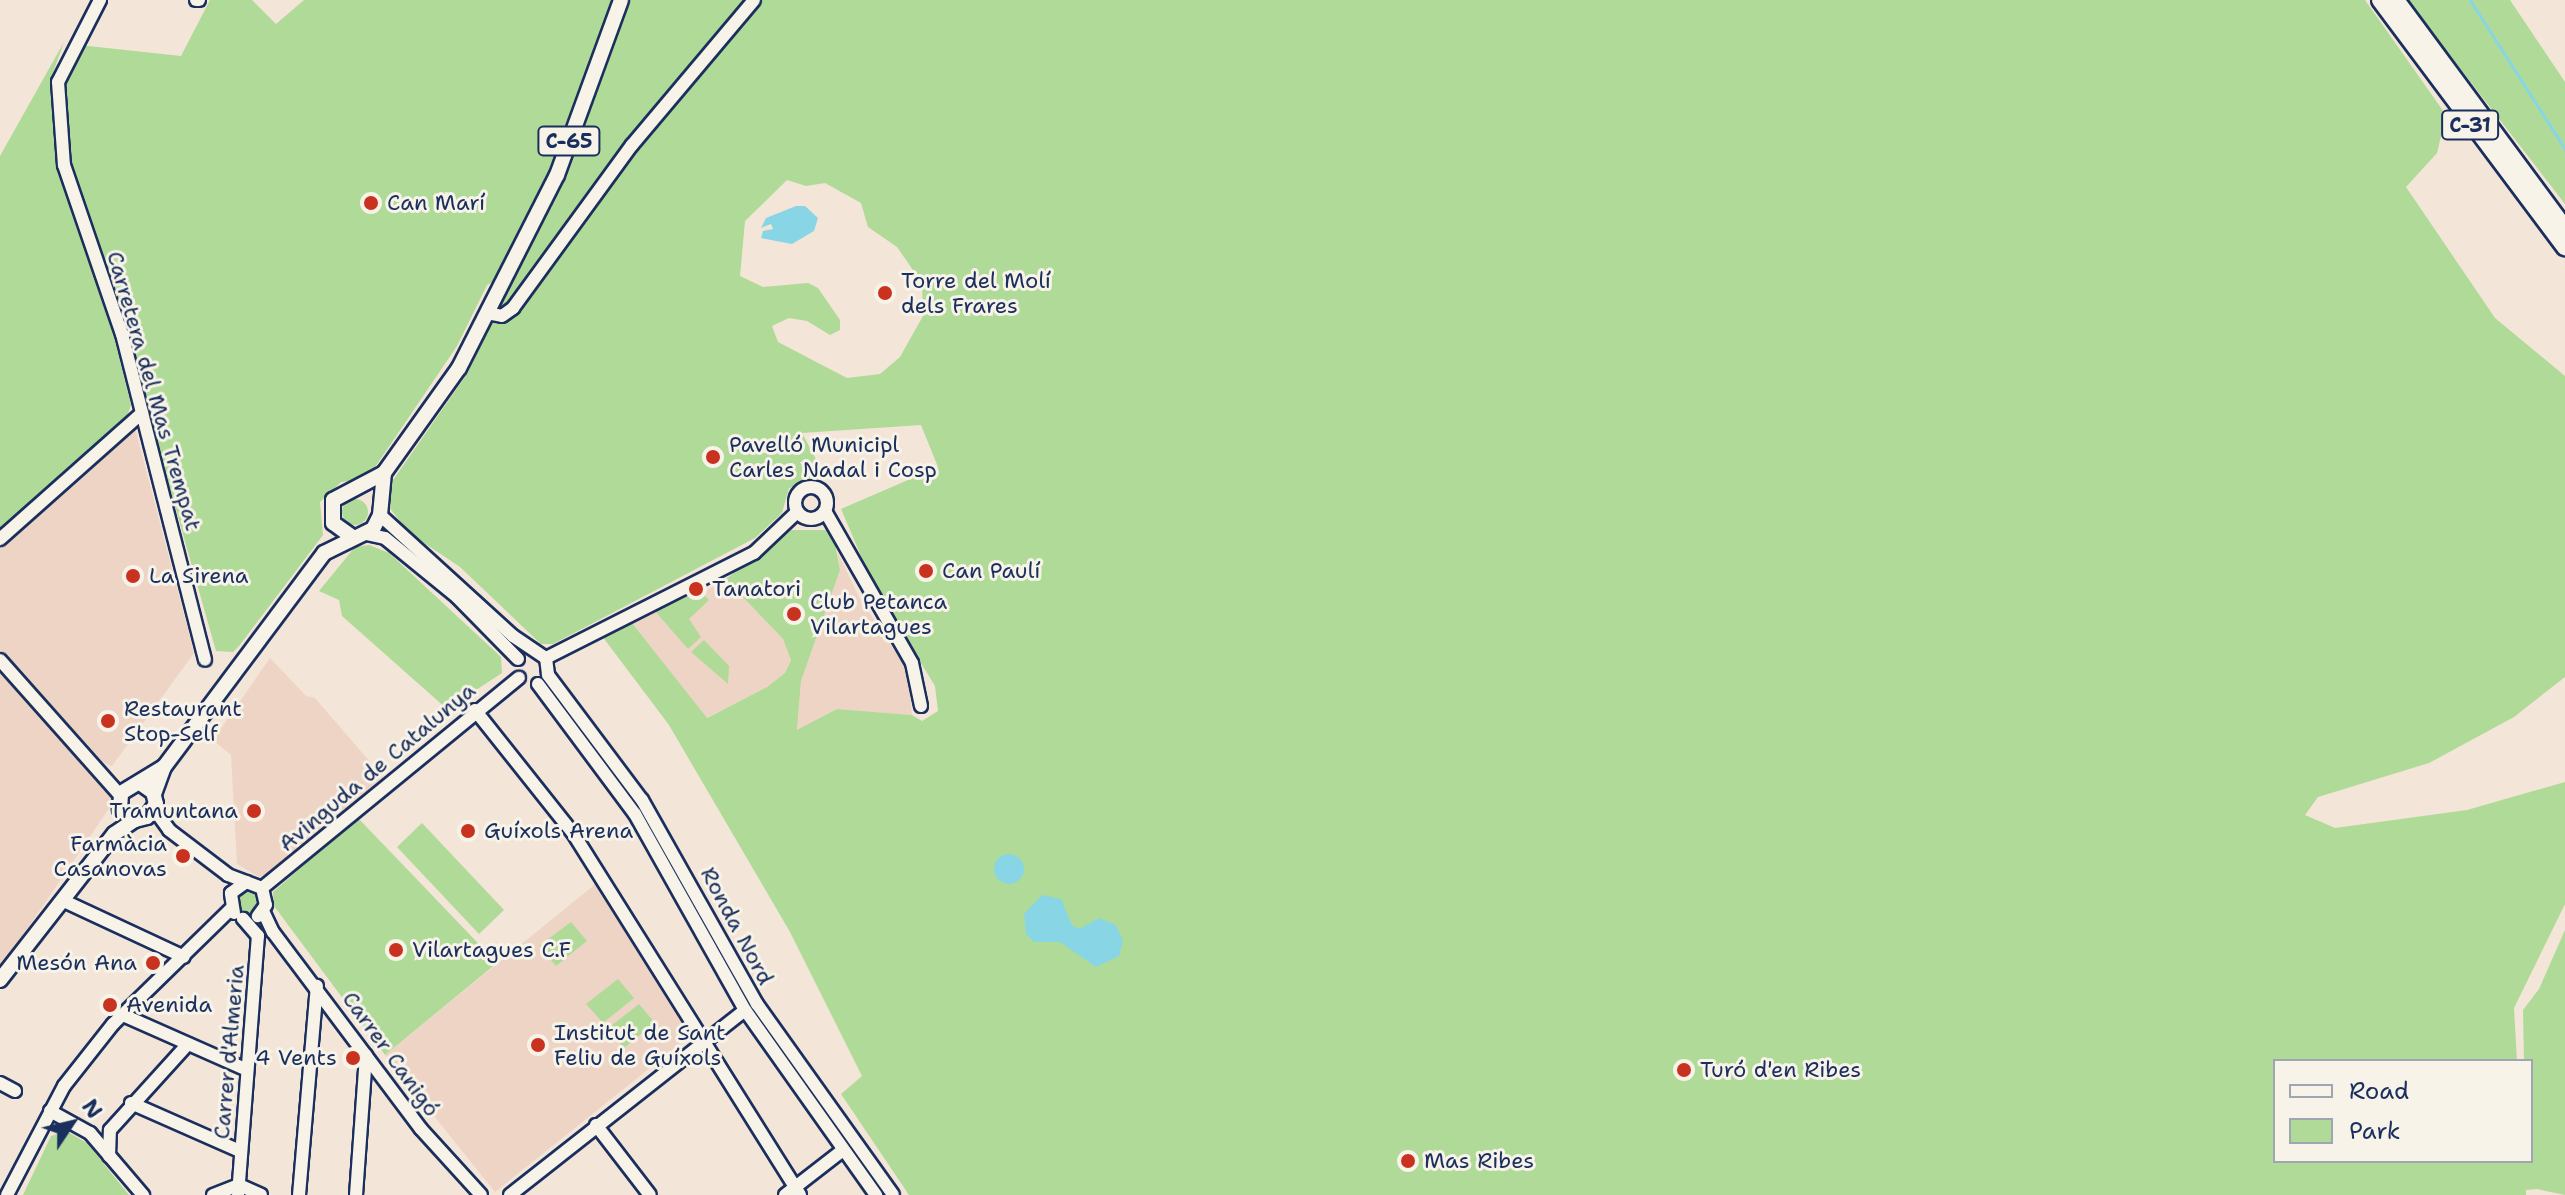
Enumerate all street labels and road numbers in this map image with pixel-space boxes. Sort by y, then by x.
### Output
road number: C-31 [2440,109,2500,141]
road number: C-65 [537,125,601,157]
street label: Carretera del Mas Trempat [101,248,207,534]
street label: Avinguda de Catalunya [273,677,481,857]
street label: Ronda Nord [695,863,779,989]
street label: Carrer d'Almeria [208,964,250,1140]
street label: Carrer Canigó [337,986,445,1122]

